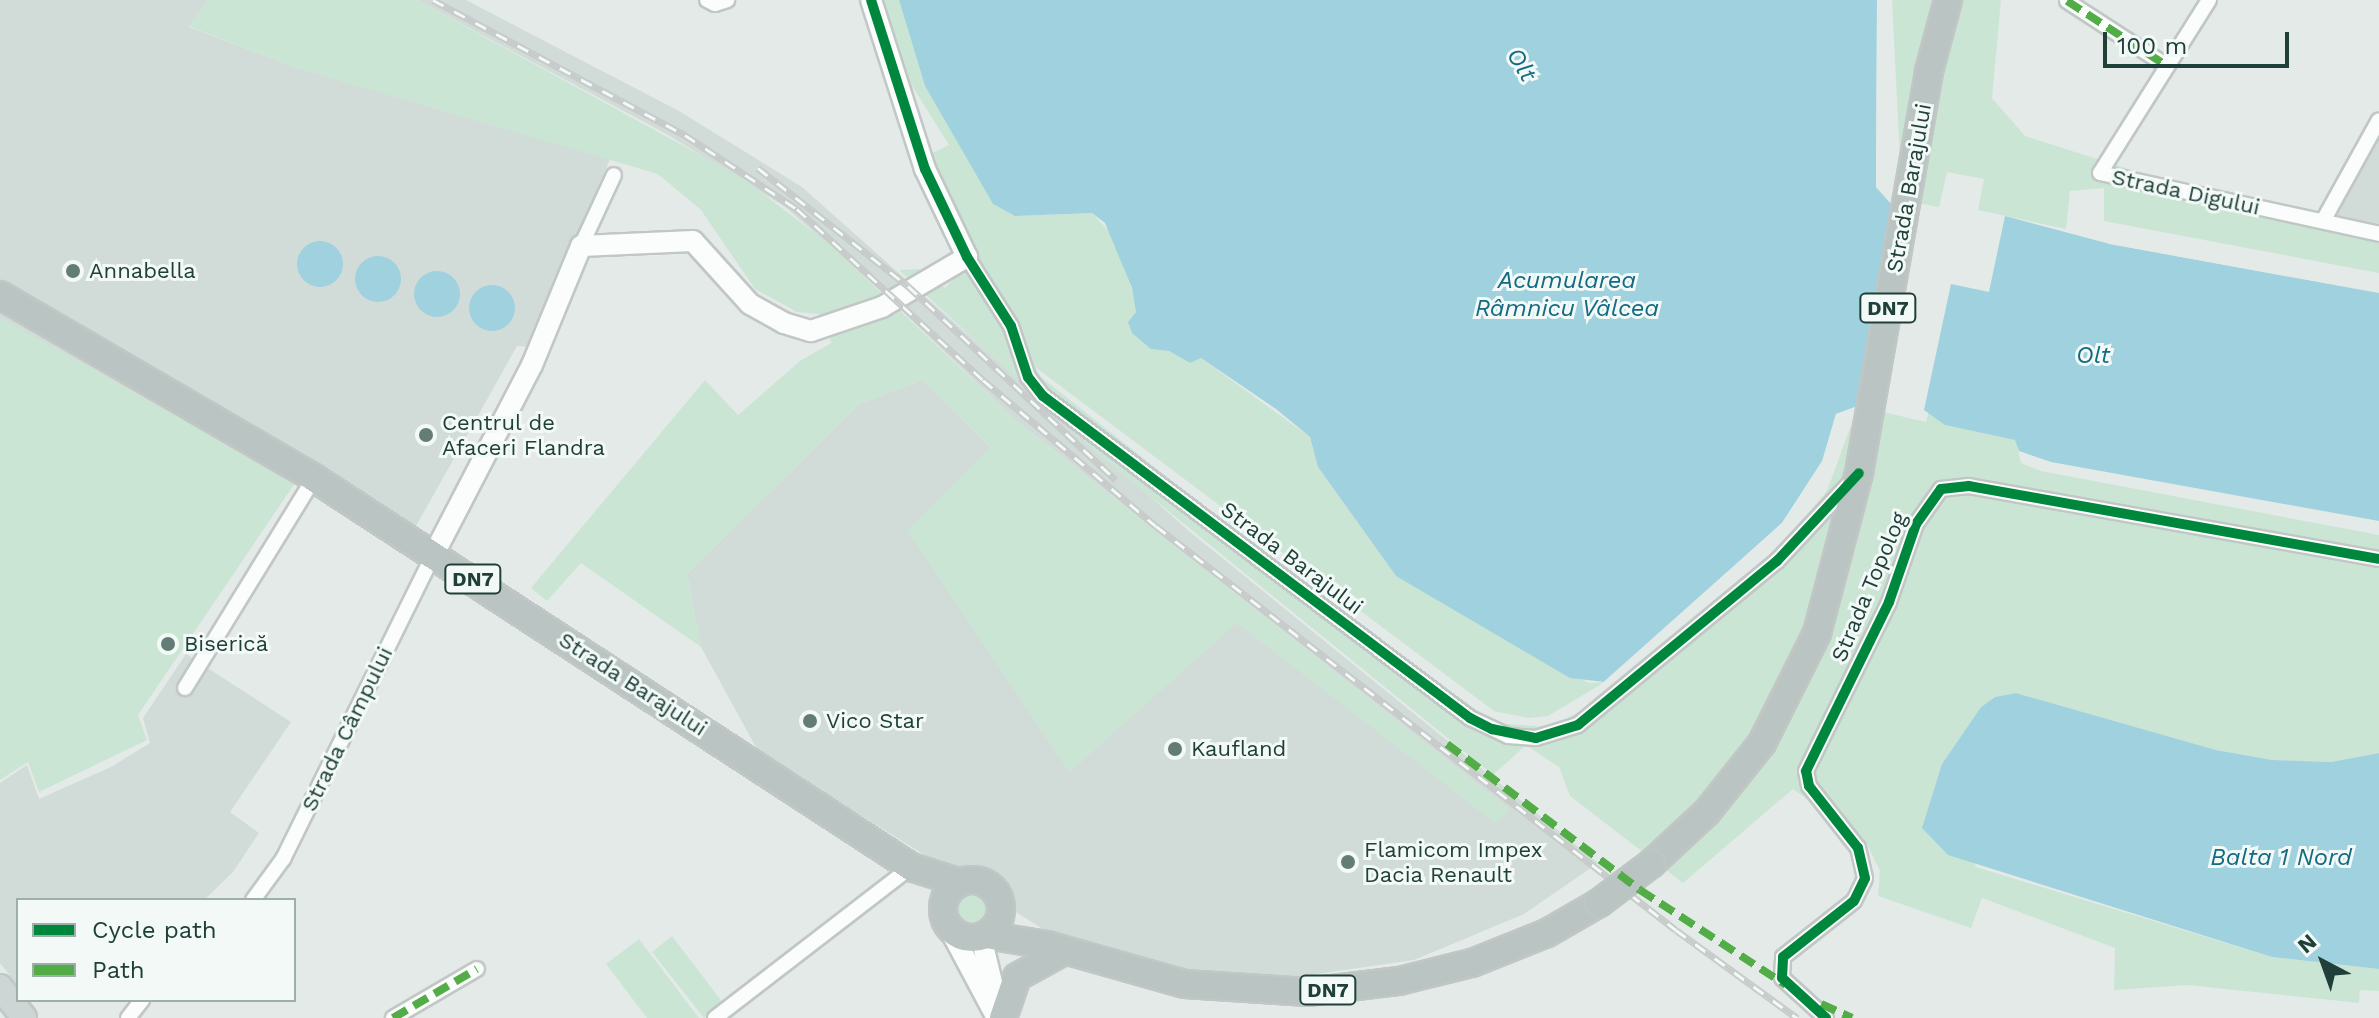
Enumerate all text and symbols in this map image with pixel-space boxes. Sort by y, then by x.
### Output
scale bar [2107,16,2293,66]
text: 100 m [2117,32,2187,60]
water label: Olt [1500,43,1542,87]
street label: Strada Barajului [1881,101,1937,275]
street label: Strada Digului [2109,163,2263,221]
place label: Annabella [89,258,196,284]
marker: Annabella [64,262,82,280]
water label: Acumularea Râmnicu Vâlcea [1475,267,1659,323]
road number: DN7 [1858,292,1918,324]
water label: Olt [2076,342,2110,370]
place label: Centrul de Afaceri Flandra [442,409,605,460]
marker: Centrul de Afaceri Flandra [417,426,435,444]
street label: Strada Barajului [1215,496,1369,620]
street label: Strada Topolog [1825,508,1913,666]
road number: DN7 [443,563,503,595]
street label: Strada Barajului [554,626,712,742]
place label: Biserică [184,631,268,657]
marker: Biserică [159,635,177,653]
street label: Strada Câmpului [296,642,398,816]
place label: Vico Star [826,708,924,734]
marker: Vico Star [801,712,819,730]
place label: Kaufland [1191,736,1286,762]
marker: Kaufland [1166,740,1184,758]
place label: Flamicom Impex Dacia Renault [1364,836,1543,888]
water label: Balta 1 Nord [2210,844,2352,872]
marker: Flamicom Impex Dacia Renault [1339,853,1357,871]
legend [16,898,296,1002]
text: Cycle path [92,916,217,944]
north arrow [2283,922,2363,1002]
text: N [2293,929,2321,958]
text: Path [92,956,145,984]
road number: DN7 [1298,974,1358,1006]

